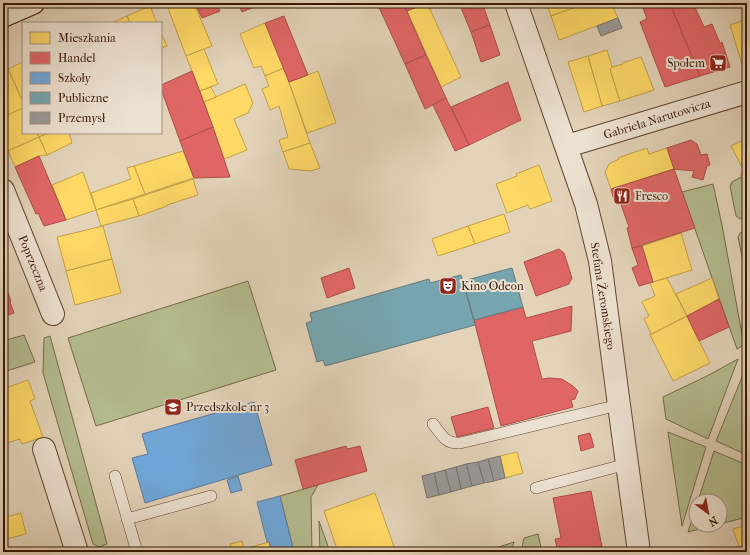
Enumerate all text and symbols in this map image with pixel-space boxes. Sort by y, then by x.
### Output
legend [22,22,162,134]
text: Mieszkania [58,31,116,45]
text: Handel [58,51,96,65]
supermarket icon: Społem [708,53,728,73]
place label: Społem [667,56,705,70]
text: Szkoły [58,71,92,85]
text: Publiczne [58,91,108,105]
street label: Gabriela Narutowicza [602,96,713,142]
text: Przemysł [58,111,106,125]
restaurant icon: Fresco [612,186,632,206]
place label: Fresco [635,189,668,203]
street label: Poprzeczna [15,233,51,293]
street label: Stefana Żeromskiego [588,241,619,351]
theatre icon: Kino Odeon [438,276,458,296]
place label: Kino Odeon [461,279,524,293]
school or university icon: Przedszkole nr 3 [163,397,183,417]
place label: Przedszkole nr 3 [186,400,269,414]
north arrow [688,493,728,533]
text: N [706,513,720,529]

